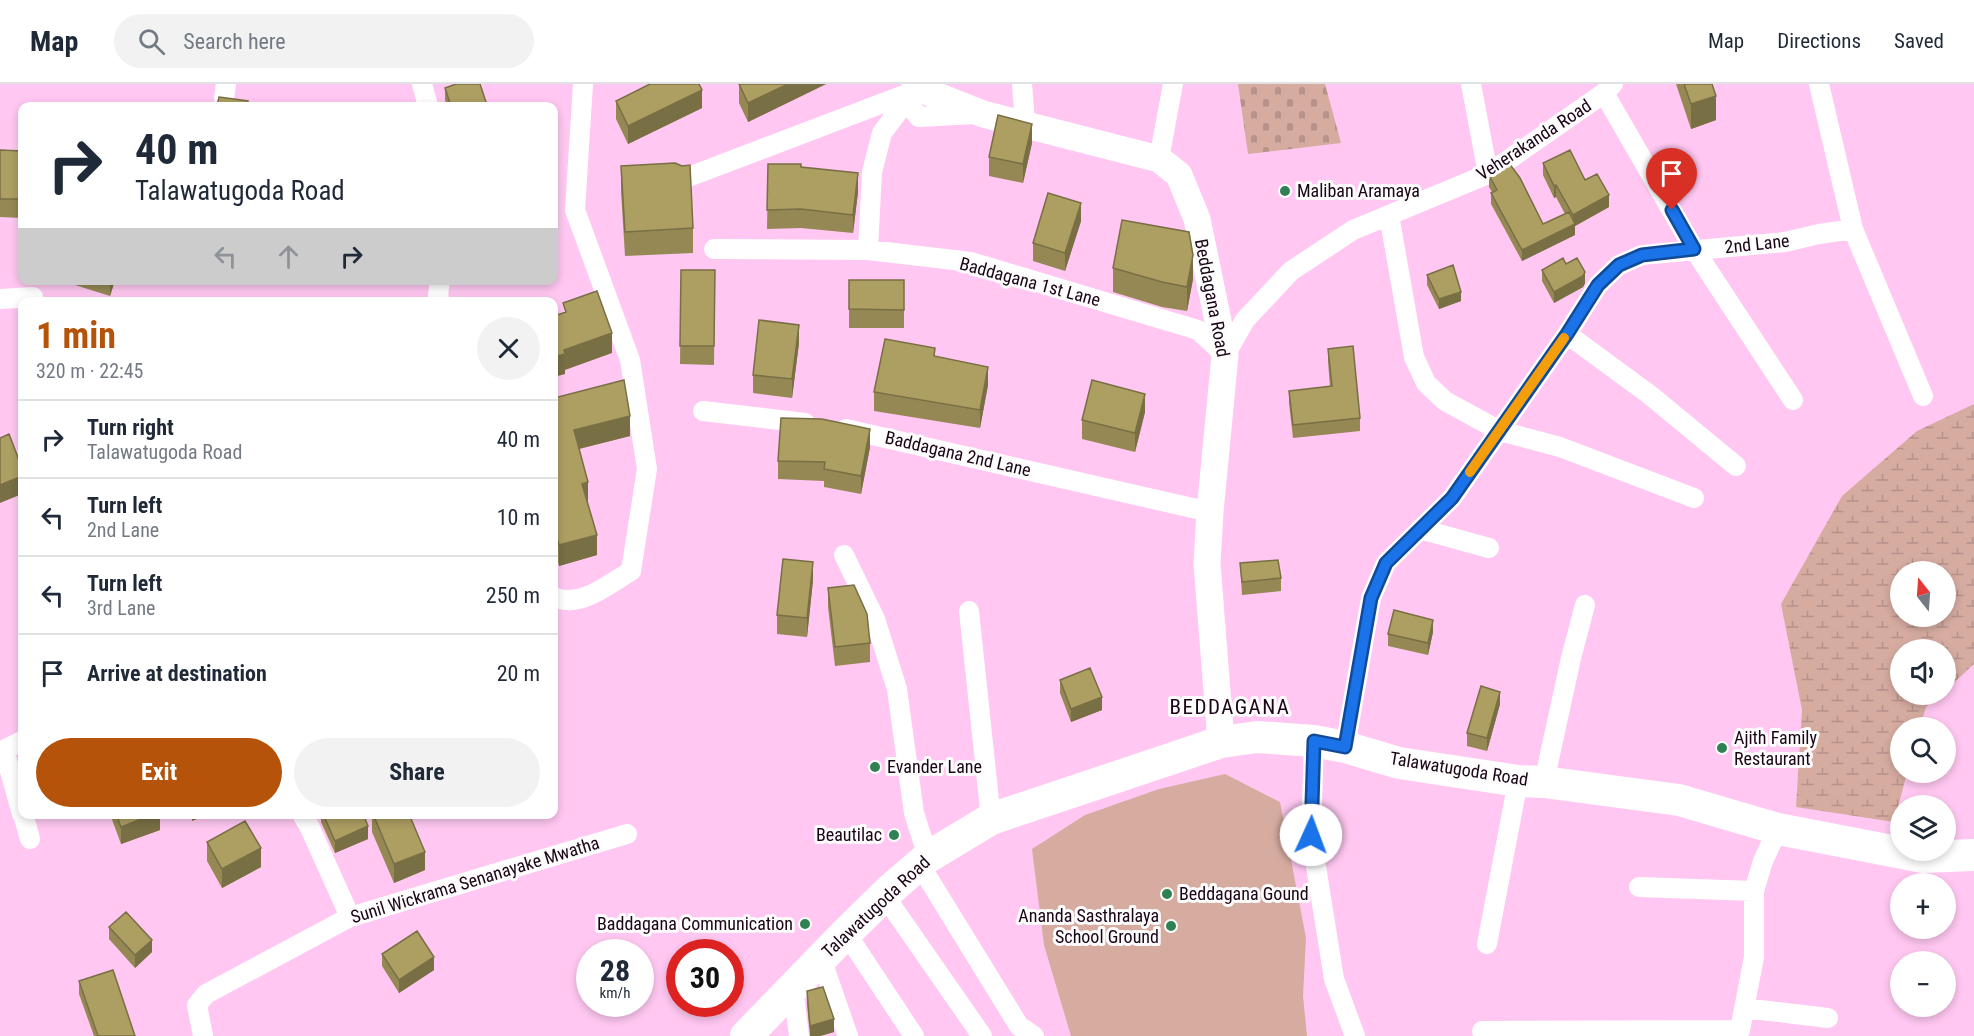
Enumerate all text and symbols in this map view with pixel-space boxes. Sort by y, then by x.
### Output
search box [114,14,534,68]
text: Map [30,25,78,58]
icon: search [135,25,168,58]
text: Search here [183,29,286,54]
text: Map [1708,29,1744,53]
text: Directions [1777,29,1861,53]
text: Saved [1894,29,1944,53]
street label: Veherakanda Road [1473,95,1595,184]
text: 40 m [135,125,218,174]
icon: right [36,126,114,204]
pin [1646,148,1697,210]
icon: arrive [1655,157,1688,190]
text: Talawatugoda Road [135,175,345,207]
place label: Maliban Aramaya [1297,180,1420,201]
marker: Maliban Aramaya [1278,184,1292,198]
street label: 2nd Lane [1724,230,1790,257]
street label: Beddagana Road [1191,237,1234,359]
icon: left [209,240,242,273]
icon: ahead [272,240,305,273]
icon: right [335,240,368,273]
street label: Baddagana 1st Lane [957,253,1103,310]
text: 1 min [36,315,116,357]
button: close [477,317,540,380]
text: 320 m · 22:45 [36,359,143,383]
text: Turn right [87,415,174,440]
icon: right [36,423,69,456]
text: 40 m [497,427,540,452]
street label: Baddagana 2nd Lane [883,427,1033,480]
text: Talawatugoda Road [87,440,242,464]
text: Turn left [87,493,162,518]
icon: left [36,501,69,534]
text: 10 m [497,505,540,530]
text: 2nd Lane [87,518,159,542]
north arrow [1890,561,1956,627]
map controls [1890,561,1956,1017]
text: Turn left [87,571,162,596]
icon: left [36,579,69,612]
text: 250 m [486,583,540,608]
text: 3rd Lane [87,596,155,620]
button: sound [1890,639,1956,705]
icon: arrive [36,657,69,690]
text: Arrive at destination [87,661,267,686]
text: 20 m [497,661,540,686]
district label: BEDDAGANA [1170,695,1290,719]
button: search [1890,717,1956,783]
place label: Ajith Family Restaurant [1734,727,1817,769]
button: Exit [36,738,282,807]
button: Share [294,738,540,807]
marker: Ajith Family Restaurant [1715,741,1729,755]
street label: Talawatugoda Road [1388,747,1530,790]
place label: Evander Lane [887,756,982,777]
marker: Evander Lane [868,760,882,774]
button: layers [1890,795,1956,861]
position arrow [1279,803,1343,867]
place label: Beautilac [816,824,882,845]
marker: Beautilac [887,828,901,842]
street label: Sunil Wickrama Senanayake Mwatha [348,832,602,927]
street label: Talawatugoda Road [817,851,934,962]
button: + [1890,873,1956,939]
place label: Beddagana Gound [1179,883,1309,904]
marker: Beddagana Gound [1160,887,1174,901]
place label: Ananda Sasthralaya School Ground [1018,905,1159,947]
place label: Baddagana Communication [597,913,793,934]
marker: Baddagana Communication [798,917,812,931]
marker: Ananda Sasthralaya School Ground [1164,919,1178,933]
speed limit sign: 30 [666,939,744,1017]
button: − [1890,951,1956,1017]
text: 28 [600,953,630,988]
text: km/h [600,984,630,1002]

